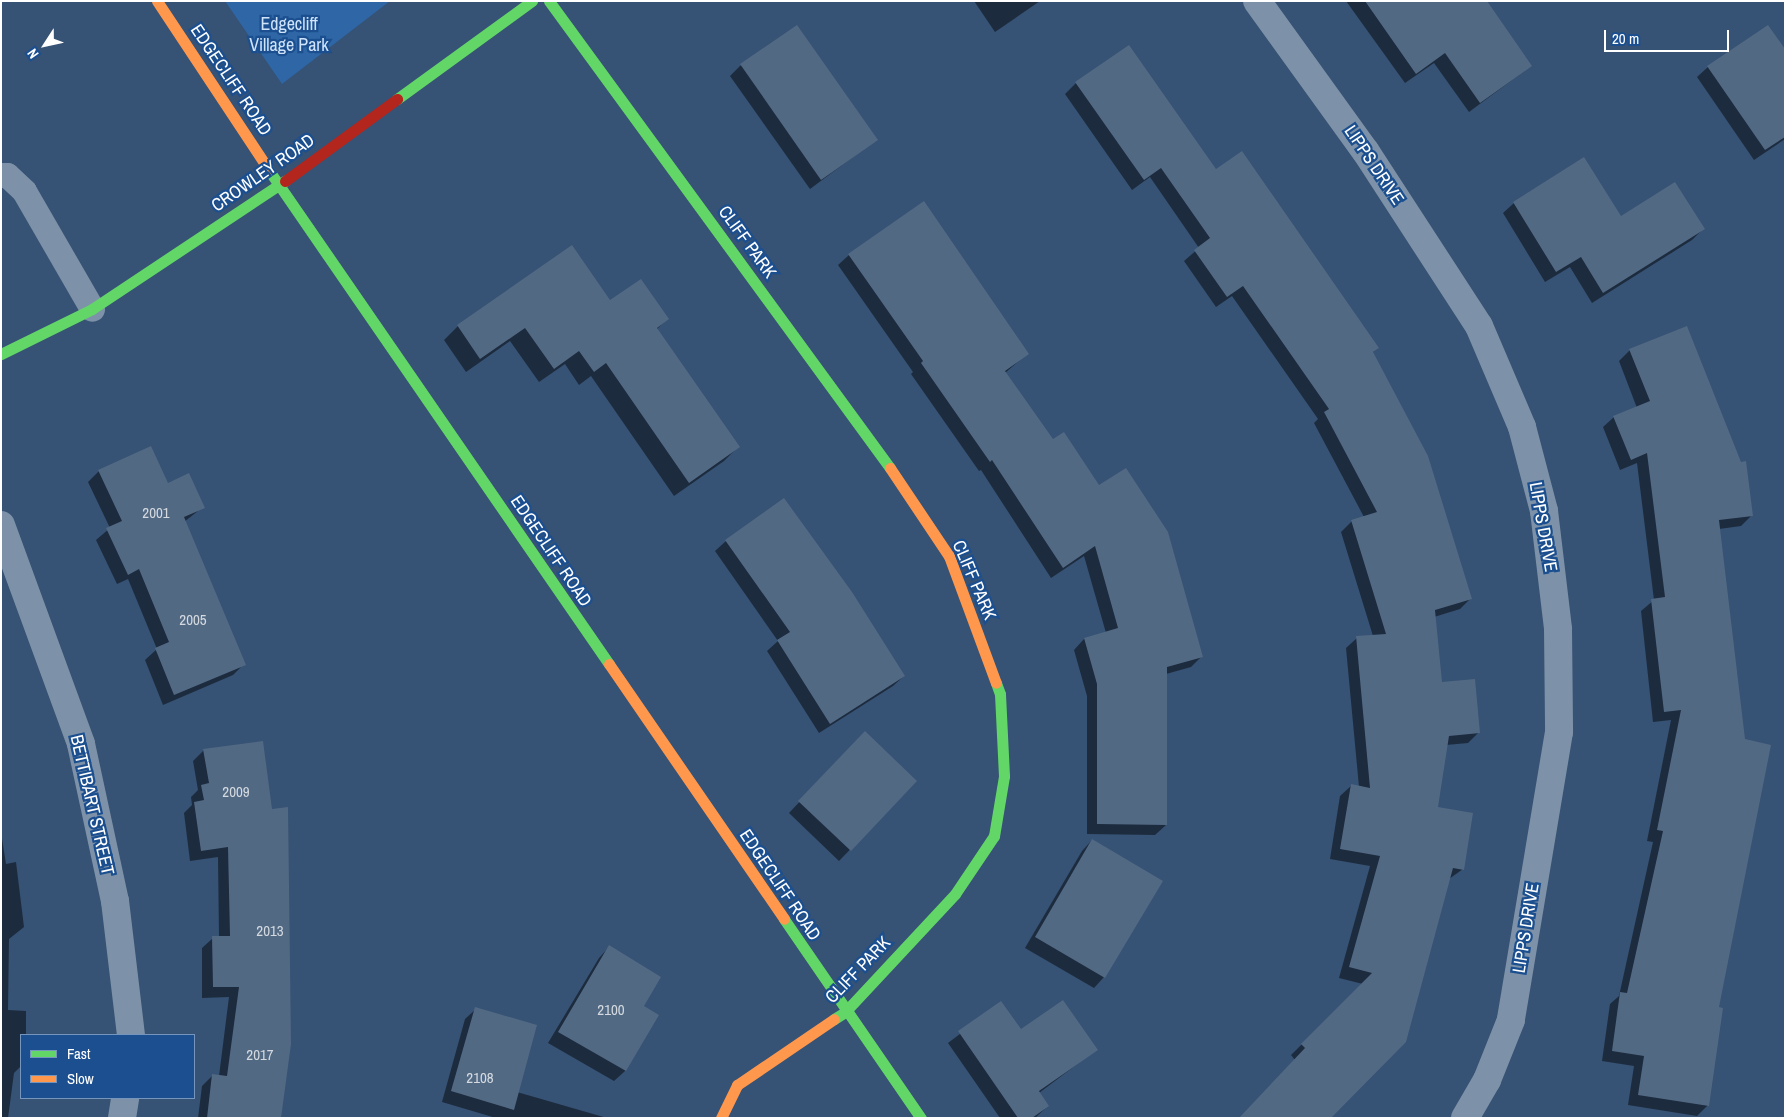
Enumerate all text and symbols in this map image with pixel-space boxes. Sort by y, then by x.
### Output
park label: Edgecliff Village Park [249,14,329,56]
north arrow [20,20,70,70]
street label: EDGECLIFF ROAD [186,20,276,140]
scale bar [1606,20,1731,52]
text: 20 m [1612,28,1639,49]
text: N [23,45,42,62]
street label: LIPPS DRIVE [1340,121,1408,209]
street label: CROWLEY ROAD [207,129,319,217]
street label: CLIFF PARK [714,202,780,282]
street label: LIPPS DRIVE [1524,480,1562,574]
street label: EDGECLIFF ROAD [506,491,596,611]
house number: 2001 [142,504,170,522]
street label: CLIFF PARK [948,537,1000,623]
house number: 2005 [179,611,207,629]
street label: BETTIBART STREET [65,733,119,877]
house number: 2009 [222,783,250,801]
street label: EDGECLIFF ROAD [735,825,825,945]
street label: LIPPS DRIVE [1508,881,1544,975]
house number: 2013 [256,922,284,940]
street label: CLIFF PARK [821,932,895,1008]
house number: 2100 [597,1001,625,1019]
legend [20,1034,195,1099]
text: Fast [67,1043,90,1064]
house number: 2017 [246,1046,274,1064]
text: Slow [67,1068,94,1089]
house number: 2108 [466,1069,494,1087]

